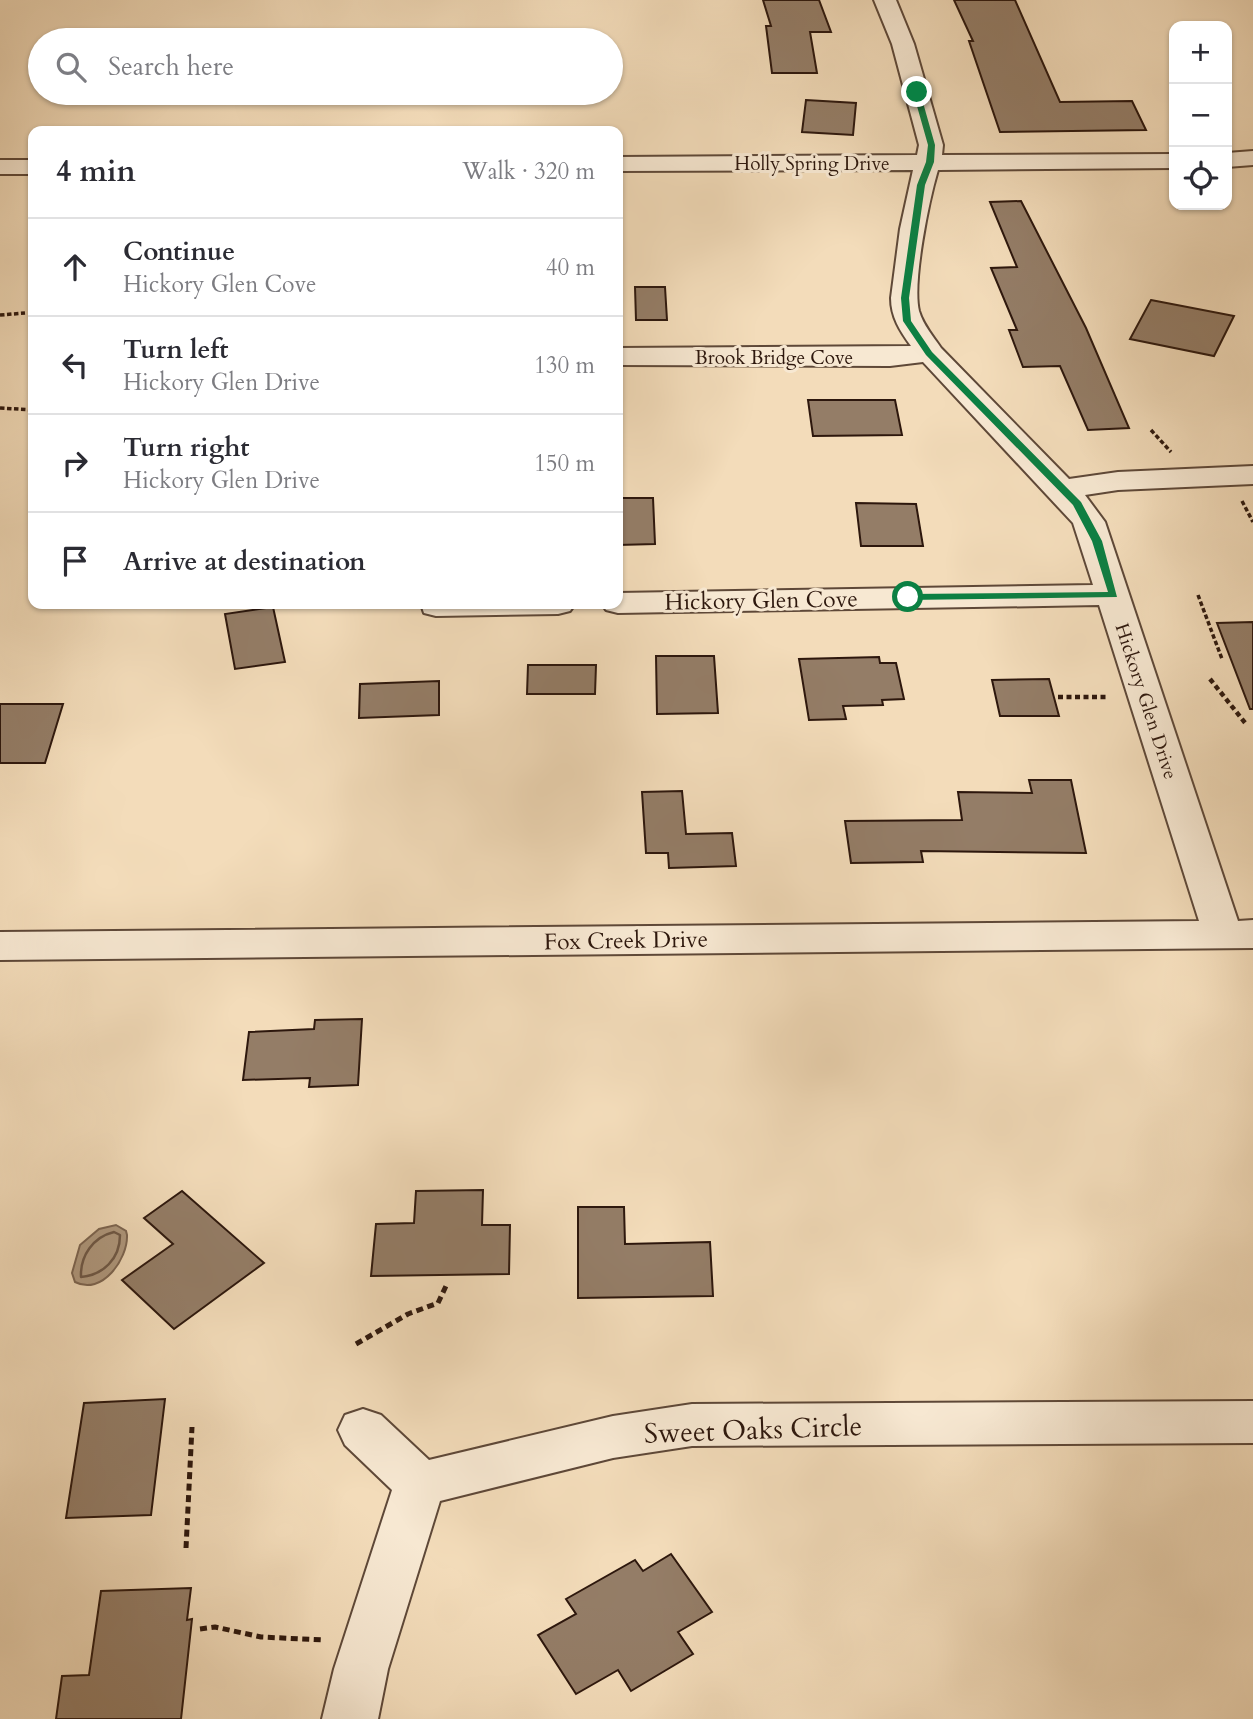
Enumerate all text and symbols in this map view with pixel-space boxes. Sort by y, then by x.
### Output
map controls [1169,21,1232,210]
button: + [1169,21,1232,84]
search box [28,28,623,105]
icon: search [52,48,90,86]
text: Search here [108,49,234,84]
route end [901,76,932,107]
button: − [1169,84,1232,147]
button: locate [1169,147,1232,210]
text: 4 min [56,151,136,192]
street label: Holly Spring Drive [734,151,890,177]
text: Walk · 320 m [462,156,595,187]
text: Continue [123,234,235,269]
icon: ahead [56,248,94,286]
text: 40 m [546,252,595,283]
text: Hickory Glen Cove [123,269,317,300]
text: Turn left [123,332,228,367]
street label: Brook Bridge Cove [695,345,853,371]
icon: left [56,346,94,384]
text: 130 m [534,350,595,381]
text: Hickory Glen Drive [123,367,320,398]
text: Turn right [123,430,250,465]
icon: right [56,444,94,482]
text: 150 m [534,448,595,479]
text: Hickory Glen Drive [123,465,320,496]
icon: arrive [56,542,94,580]
text: Arrive at destination [123,544,366,579]
route start [892,581,923,612]
street label: Hickory Glen Cove [664,583,858,618]
street label: Hickory Glen Drive [1109,620,1184,783]
street label: Fox Creek Drive [544,924,708,957]
street label: Sweet Oaks Circle [643,1407,863,1453]

